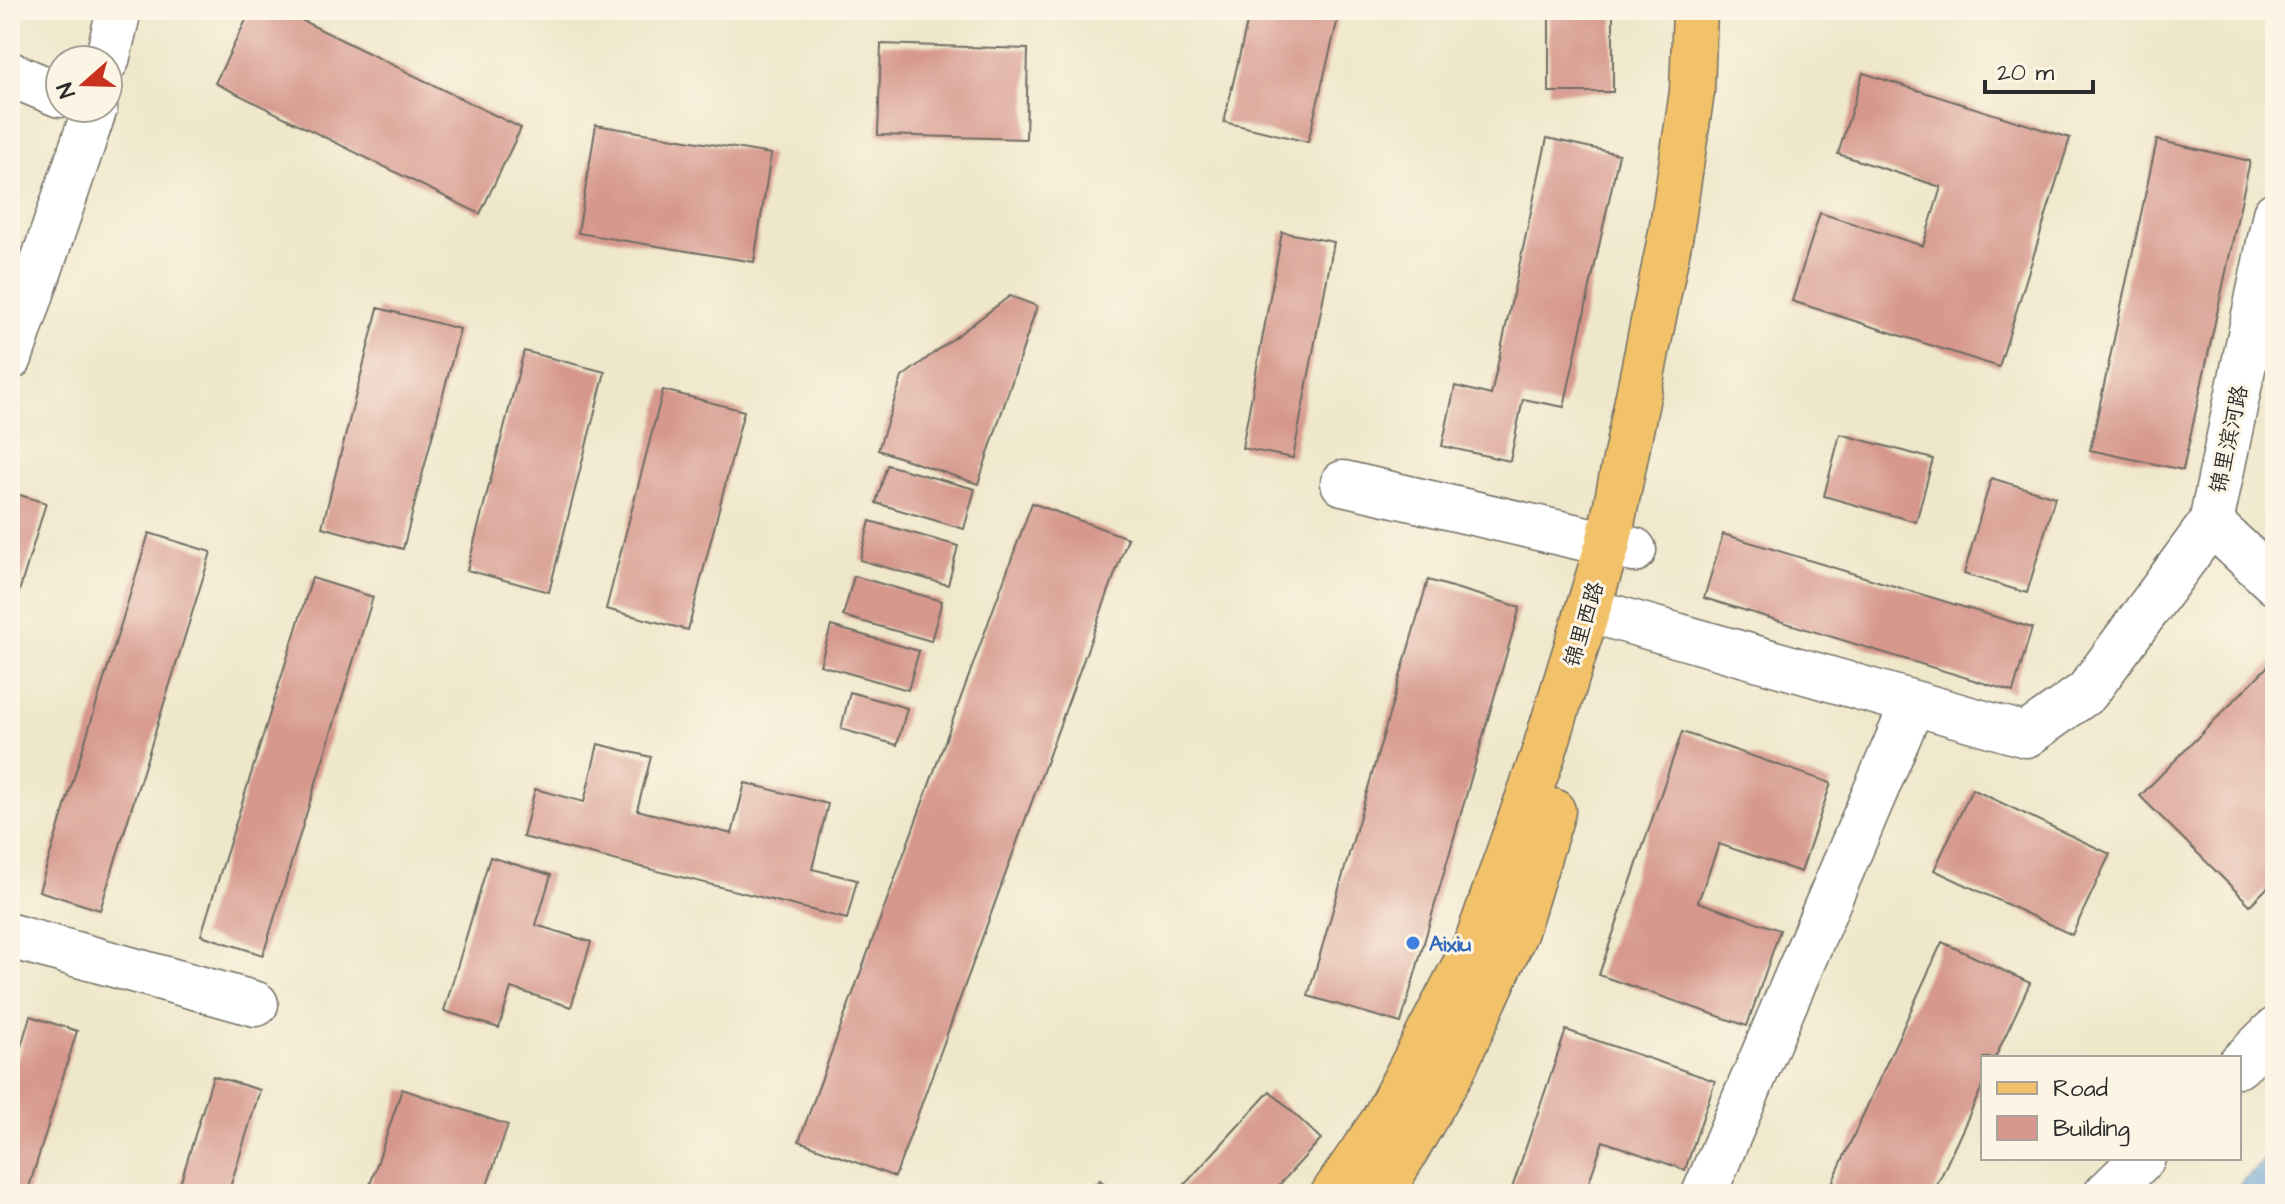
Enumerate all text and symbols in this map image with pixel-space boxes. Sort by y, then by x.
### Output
north arrow [44,44,124,124]
scale bar [1985,44,2093,94]
text: 20 m [1997,56,2054,90]
text: N [50,78,84,102]
street label: 锦里滨河路 [2203,382,2256,496]
street label: 锦里西路 [1557,578,1612,671]
place label: Aixiu [1429,929,1471,960]
marker: Aixiu [1404,934,1422,952]
legend [1981,1056,2241,1160]
text: Road [2053,1072,2108,1106]
text: Building [2053,1112,2130,1147]

